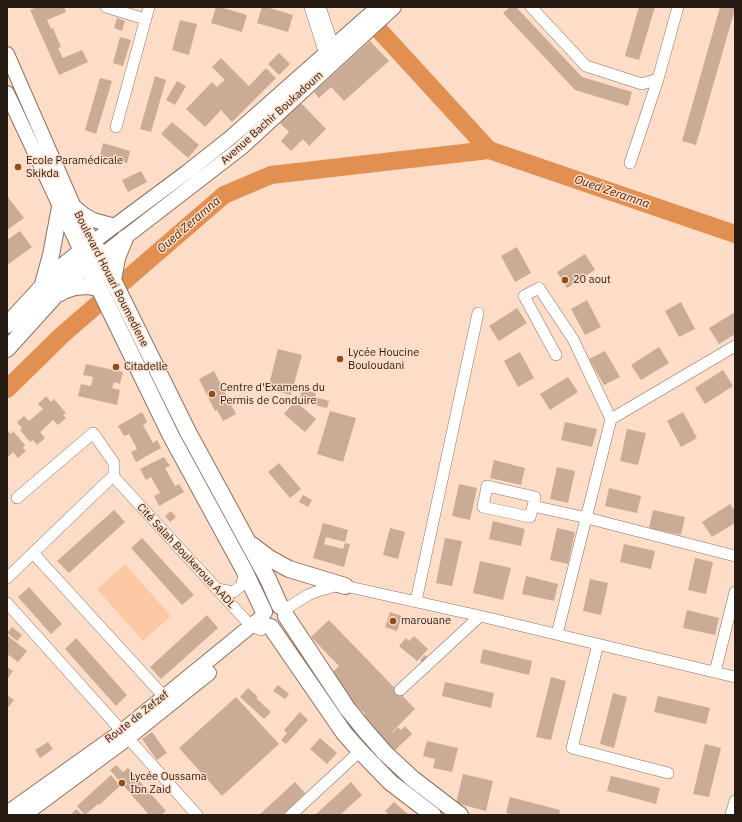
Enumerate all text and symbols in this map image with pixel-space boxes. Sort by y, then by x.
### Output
street label: Avenue Bachir Boukadoum [218,69,326,167]
place label: Ecole Paramédicale Skikda [26,154,123,180]
marker: Ecole Paramédicale Skikda [13,162,23,172]
water label: Oued Zeramna [572,172,652,212]
water label: Oued Zeramna [155,194,223,256]
street label: Boulevard Houari Boumediene [71,209,151,349]
place label: 20 aout [573,273,611,287]
marker: 20 aout [560,275,570,285]
place label: Lycée Houcine Bouloudani [348,346,419,372]
marker: Lycée Houcine Bouloudani [335,354,345,364]
place label: Citadelle [124,360,168,374]
marker: Citadelle [111,362,121,372]
place label: Centre d'Examens du Permis de Conduire [220,381,325,407]
marker: Centre d'Examens du Permis de Conduire [207,389,217,399]
street label: Cité Salah Boulkeroua AADL [134,501,238,611]
place label: marouane [401,614,451,628]
marker: marouane [388,616,398,626]
street label: Route de Zefzef [102,688,172,746]
place label: Lycée Oussama Ibn Zaid [130,770,207,796]
marker: Lycée Oussama Ibn Zaid [117,778,127,788]

